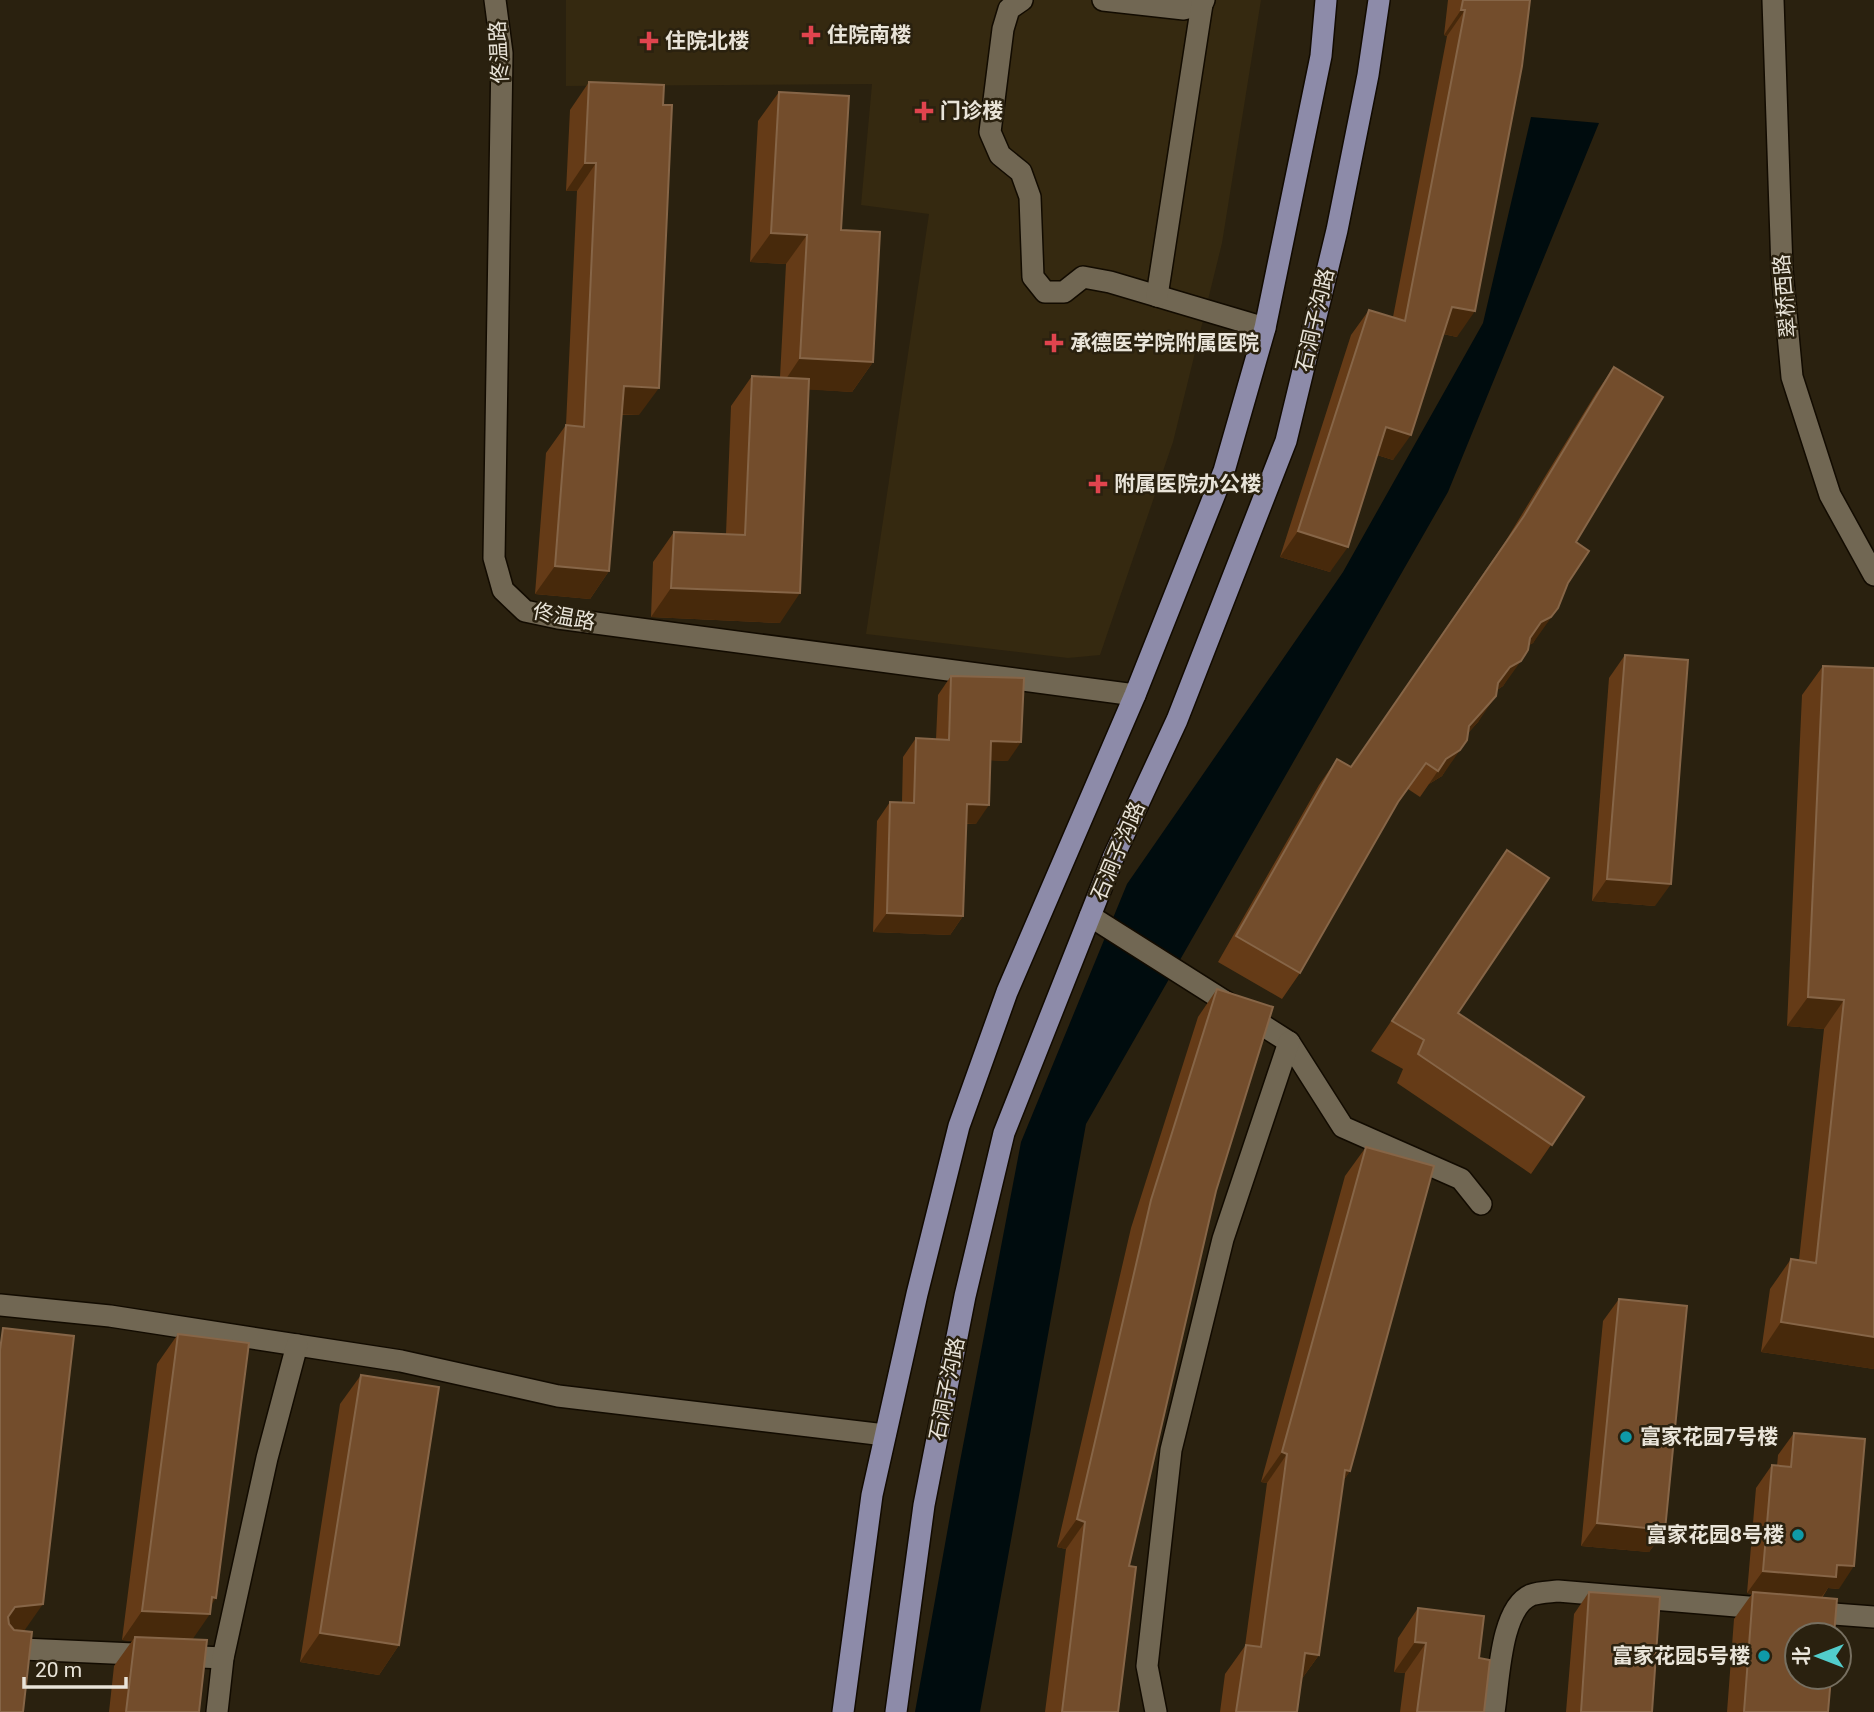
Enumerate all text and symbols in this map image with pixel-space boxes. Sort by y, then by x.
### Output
street label: 佟温路 [485,20,513,84]
place label: 住院南楼 [827,23,911,47]
marker: 住院南楼 [801,25,821,45]
place label: 住院北楼 [665,29,749,53]
marker: 住院北楼 [639,31,659,51]
place label: 门诊楼 [940,99,1003,123]
marker: 门诊楼 [914,101,934,121]
street label: 翠桥西路 [1769,253,1801,339]
street label: 石洞子沟路 [1291,266,1339,374]
place label: 承德医学院附属医院 [1070,331,1259,355]
marker: 承德医学院附属医院 [1044,333,1064,353]
place label: 附属医院办公楼 [1114,472,1261,496]
marker: 附属医院办公楼 [1088,474,1108,494]
street label: 佟温路 [531,599,597,635]
street label: 石洞子沟路 [1086,798,1150,904]
street label: 石洞子沟路 [925,1335,969,1443]
place label: 富家花园7号楼 [1640,1425,1778,1449]
marker: 富家花园7号楼 [1618,1429,1634,1445]
place label: 富家花园8号楼 [1646,1523,1784,1547]
marker: 富家花园8号楼 [1790,1527,1806,1543]
north arrow [1783,1621,1853,1691]
place label: 富家花园5号楼 [1612,1644,1750,1668]
scale bar [24,1646,126,1690]
text: 北 [1790,1646,1813,1666]
marker: 富家花园5号楼 [1756,1648,1772,1664]
text: 20 m [35,1658,82,1682]

